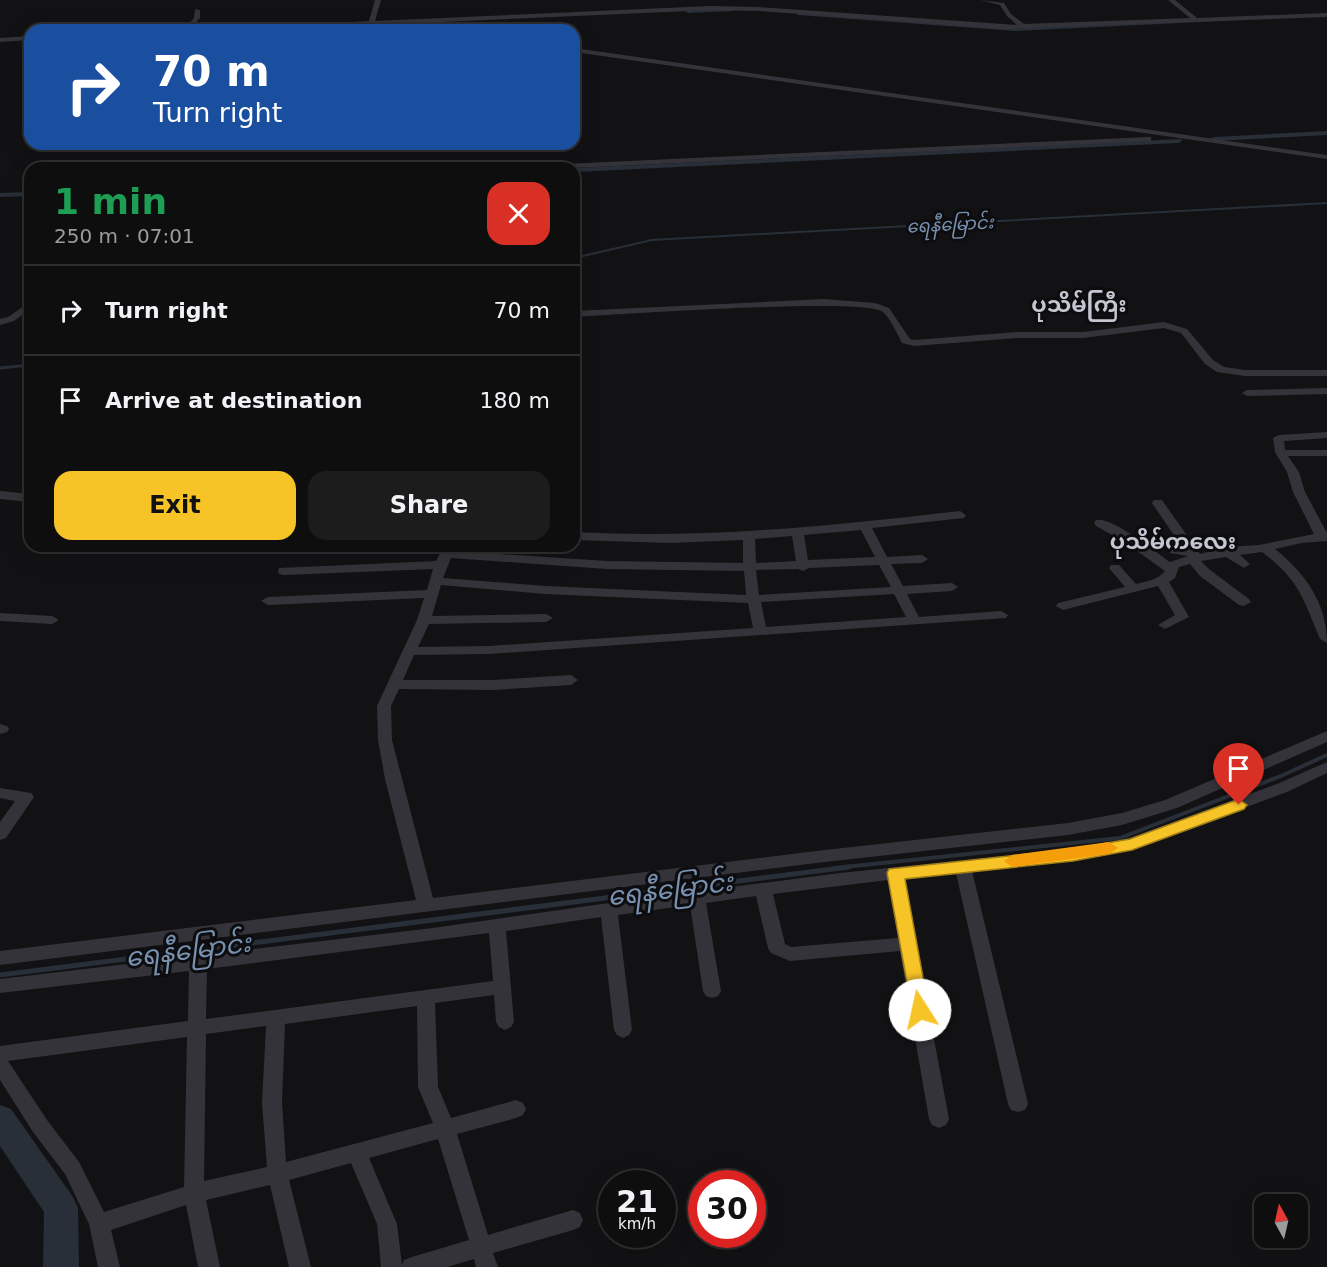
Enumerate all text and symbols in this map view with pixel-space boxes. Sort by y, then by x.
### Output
text: 70 m [153,47,270,96]
icon: right [54,48,132,126]
text: Turn right [153,97,282,128]
text: 1 min [54,181,167,222]
button: close [487,182,550,245]
water label: ရေနီမြောင်း [906,209,996,242]
text: 250 m · 07:01 [54,224,195,248]
district label: ပုသိမ်ကြီး [1031,289,1127,322]
icon: right [54,294,87,327]
text: Turn right [105,298,228,323]
text: 70 m [494,298,550,323]
icon: arrive [54,384,87,417]
text: Arrive at destination [105,388,362,413]
text: 180 m [480,388,550,413]
button: Exit [54,471,296,540]
button: Share [308,471,550,540]
district label: ပုသိမ်ကလေး [1110,526,1236,559]
pin [1213,743,1264,805]
icon: arrive [1222,752,1255,785]
water label: ရေနီမြောင်း [605,863,737,919]
water label: ရေနီမြောင်း [123,924,255,980]
position arrow [888,978,952,1042]
speed limit sign: 30 [688,1170,766,1248]
text: 21 [616,1184,658,1219]
north arrow [1254,1194,1308,1248]
map controls [1254,1194,1308,1248]
text: km/h [618,1215,656,1233]

